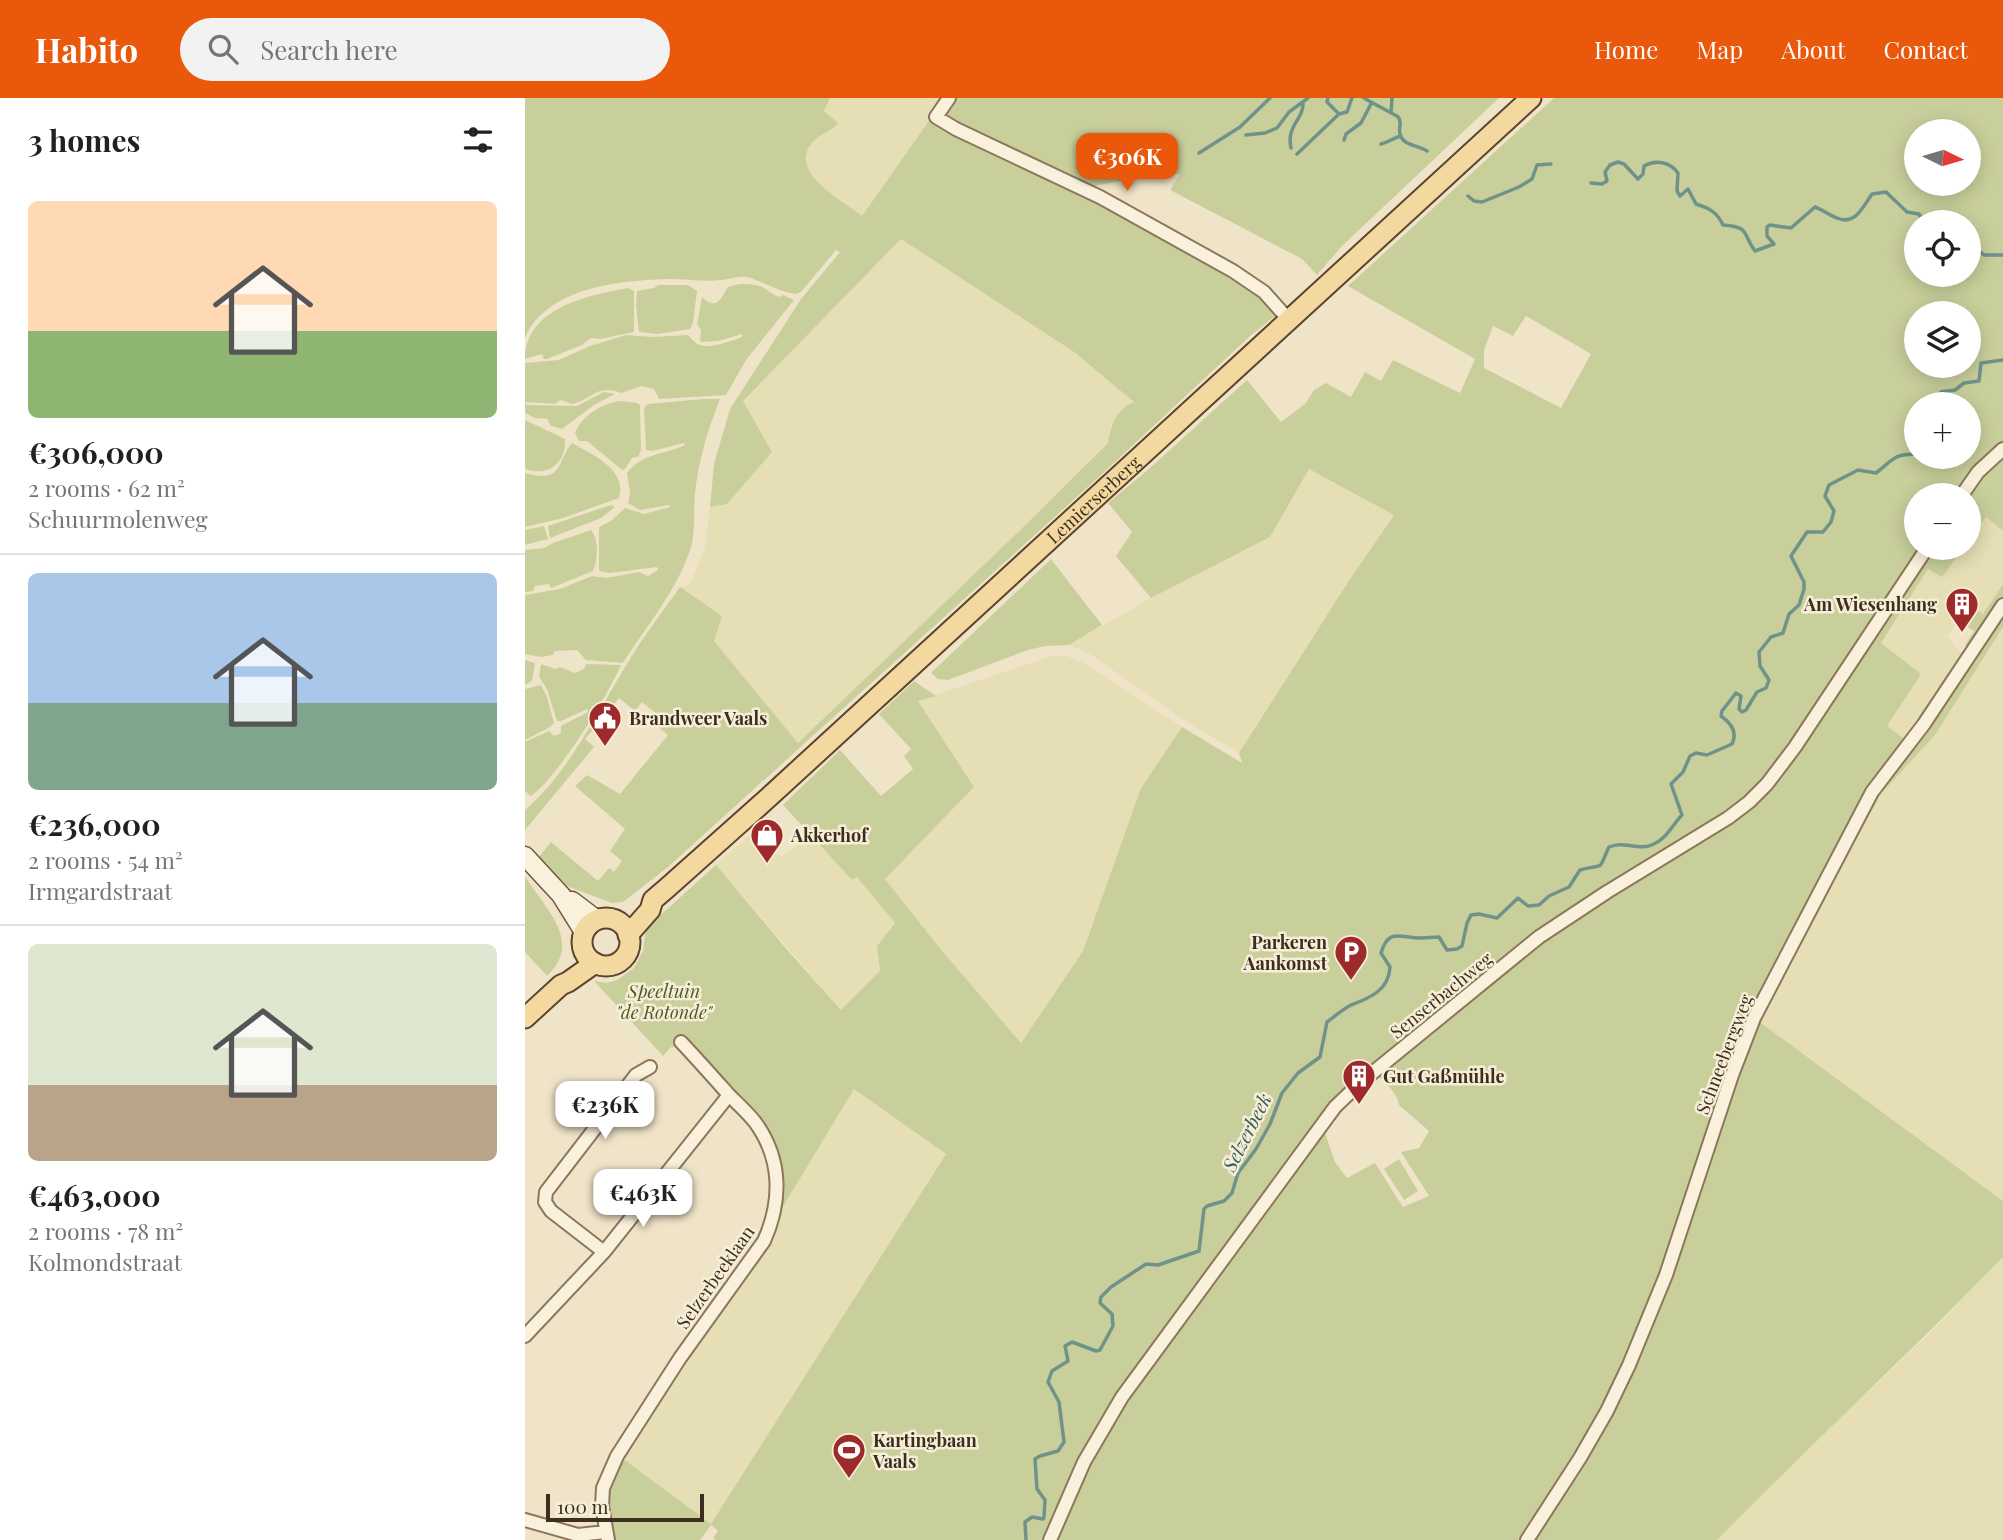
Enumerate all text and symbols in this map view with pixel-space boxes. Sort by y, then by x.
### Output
search box [180,18,670,81]
text: Habito [35,27,138,71]
icon: search [204,30,242,68]
text: Search here [260,32,398,67]
text: Home [1594,33,1658,65]
text: Map [1696,33,1743,65]
text: About [1781,33,1845,65]
text: Contact [1883,33,1968,65]
north arrow [1904,119,1981,196]
map controls [1904,119,1981,560]
text: 3 homes [28,120,140,160]
icon: filters [459,121,497,159]
pin: €306K [1078,134,1176,193]
text: €306K [1092,140,1162,171]
button: locate [1904,210,1981,287]
icon: home [200,247,326,373]
button: layers [1904,301,1981,378]
button: + [1904,392,1981,469]
text: €306,000 [28,432,164,472]
street label: Lemierserberg [1041,450,1146,549]
text: 2 rooms · 62 m² [28,472,185,503]
button: − [1904,483,1981,560]
text: Schuurmolenweg [28,503,208,534]
building icon: Am Wiesenhang [1943,585,1981,634]
place label: Am Wiesenhang [1803,592,1937,616]
icon: home [200,619,326,745]
public building icon: Brandweer Vaals [586,699,624,748]
place label: Brandweer Vaals [629,706,767,730]
text: €236,000 [28,804,161,844]
shop icon: Akkerhof [748,816,786,865]
place label: Akkerhof [790,823,869,847]
text: 2 rooms · 54 m² [28,844,183,875]
text: Irmgardstraat [28,875,172,906]
place label: Parkeren Aankomst [1242,930,1328,975]
parking icon: Parkeren Aankomst [1332,933,1370,982]
street label: Senserbachweg [1385,946,1497,1044]
park label: Speeltuin "de Rotonde" [616,979,714,1024]
icon: home [200,990,326,1116]
street label: Schneebergweg [1690,990,1758,1118]
building icon: Gut Gaßmühle [1340,1057,1378,1106]
place label: Gut Gaßmühle [1383,1064,1505,1088]
pin: €236K [556,1082,654,1141]
text: €236K [571,1088,639,1119]
water label: Selzerbeek [1215,1088,1277,1176]
pin: €463K [594,1170,692,1229]
text: €463,000 [28,1175,161,1215]
text: €463K [609,1176,677,1207]
text: 2 rooms · 78 m² [28,1215,183,1246]
street label: Selzerbeeklaan [671,1220,760,1333]
text: Kolmondstraat [28,1246,182,1277]
place label: Kartingbaan Vaals [872,1428,977,1473]
sports icon: Kartingbaan Vaals [830,1431,868,1480]
scale bar [546,1491,703,1523]
text: 100 m [557,1493,608,1519]

